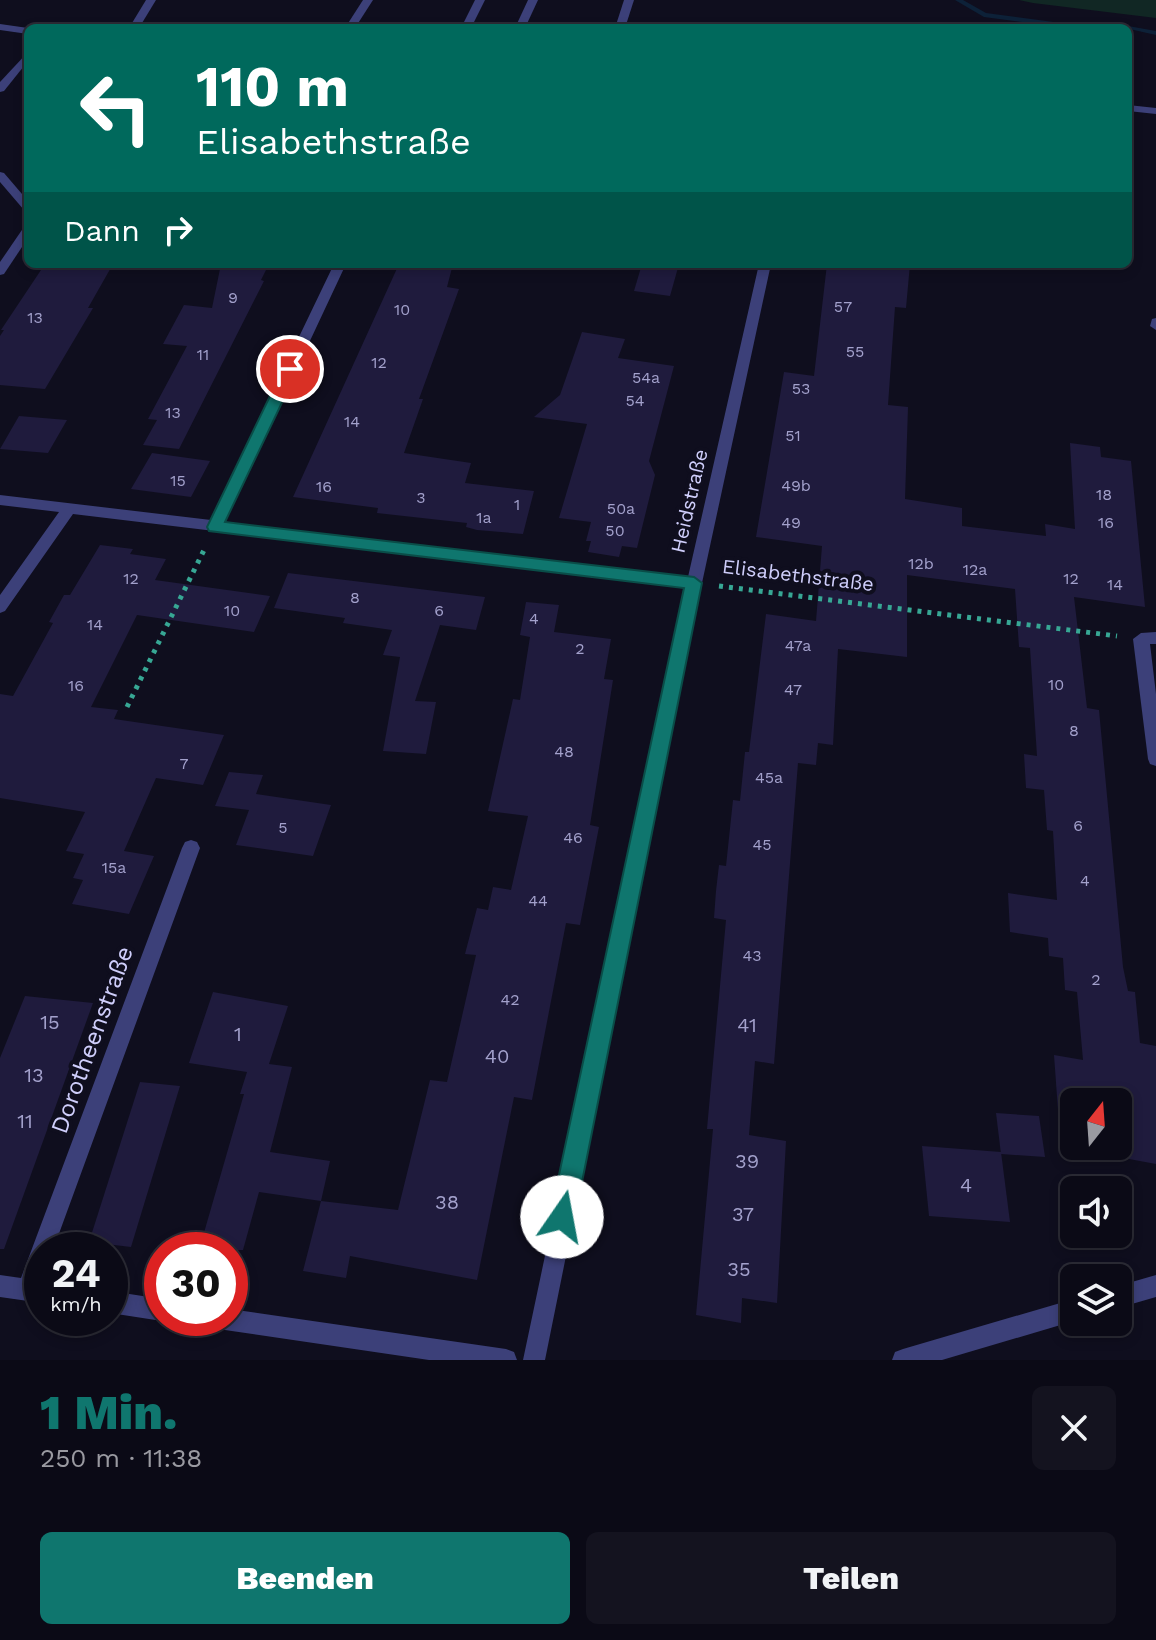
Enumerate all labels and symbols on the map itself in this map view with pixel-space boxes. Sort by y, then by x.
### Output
house number: 9 [228,288,238,307]
house number: 57 [834,297,852,316]
house number: 10 [394,300,410,319]
house number: 13 [27,308,43,327]
pin [256,335,324,403]
house number: 55 [846,342,864,361]
house number: 11 [197,345,209,364]
house number: 12 [371,353,387,372]
house number: 54a [632,368,660,387]
house number: 53 [792,379,810,398]
house number: 54 [625,391,645,410]
house number: 13 [165,403,181,422]
house number: 14 [344,412,360,431]
house number: 51 [785,426,801,445]
street label: Heidstraße [665,447,713,555]
house number: 15 [170,471,186,490]
house number: 49b [781,476,811,495]
house number: 16 [316,477,332,496]
house number: 18 [1096,485,1112,504]
house number: 3 [416,488,426,507]
house number: 1 [514,495,520,514]
house number: 50a [607,499,635,518]
house number: 1a [476,508,492,527]
house number: 49 [781,513,801,532]
house number: 16 [1098,513,1114,532]
house number: 50 [605,521,625,540]
street label: Elisabethstraße [721,554,875,596]
house number: 12b [908,554,934,573]
house number: 12a [963,560,987,579]
house number: 12 [123,569,139,588]
house number: 12 [1063,569,1079,588]
house number: 14 [1107,575,1123,594]
house number: 8 [350,588,360,607]
house number: 10 [224,601,240,620]
house number: 6 [434,601,444,620]
house number: 4 [529,609,539,628]
house number: 14 [87,615,103,634]
house number: 47a [785,636,811,655]
house number: 2 [575,639,585,658]
house number: 10 [1048,675,1064,694]
house number: 16 [68,676,84,695]
house number: 47 [784,680,802,699]
house number: 8 [1069,721,1079,740]
house number: 48 [554,742,574,761]
house number: 7 [180,754,189,773]
house number: 45a [755,768,783,787]
house number: 6 [1073,816,1083,835]
house number: 5 [278,818,288,837]
house number: 46 [563,828,583,847]
house number: 45 [752,835,772,854]
house number: 15a [102,858,126,877]
house number: 4 [1080,871,1090,890]
house number: 44 [528,891,548,910]
street label: Dorotheenstraße [45,943,139,1137]
house number: 43 [742,946,762,965]
house number: 2 [1091,970,1101,989]
house number: 42 [500,990,520,1009]
house number: 15 [40,1010,60,1034]
house number: 41 [737,1013,757,1037]
house number: 1 [234,1022,242,1046]
house number: 40 [485,1044,509,1068]
house number: 13 [24,1063,44,1087]
north arrow [1060,1088,1132,1160]
house number: 11 [17,1109,33,1133]
house number: 39 [735,1149,759,1173]
house number: 4 [960,1173,972,1197]
position arrow [520,1175,604,1259]
house number: 38 [435,1190,459,1214]
house number: 37 [732,1202,754,1226]
speed limit sign: 30 [144,1232,248,1336]
house number: 35 [727,1257,751,1281]

